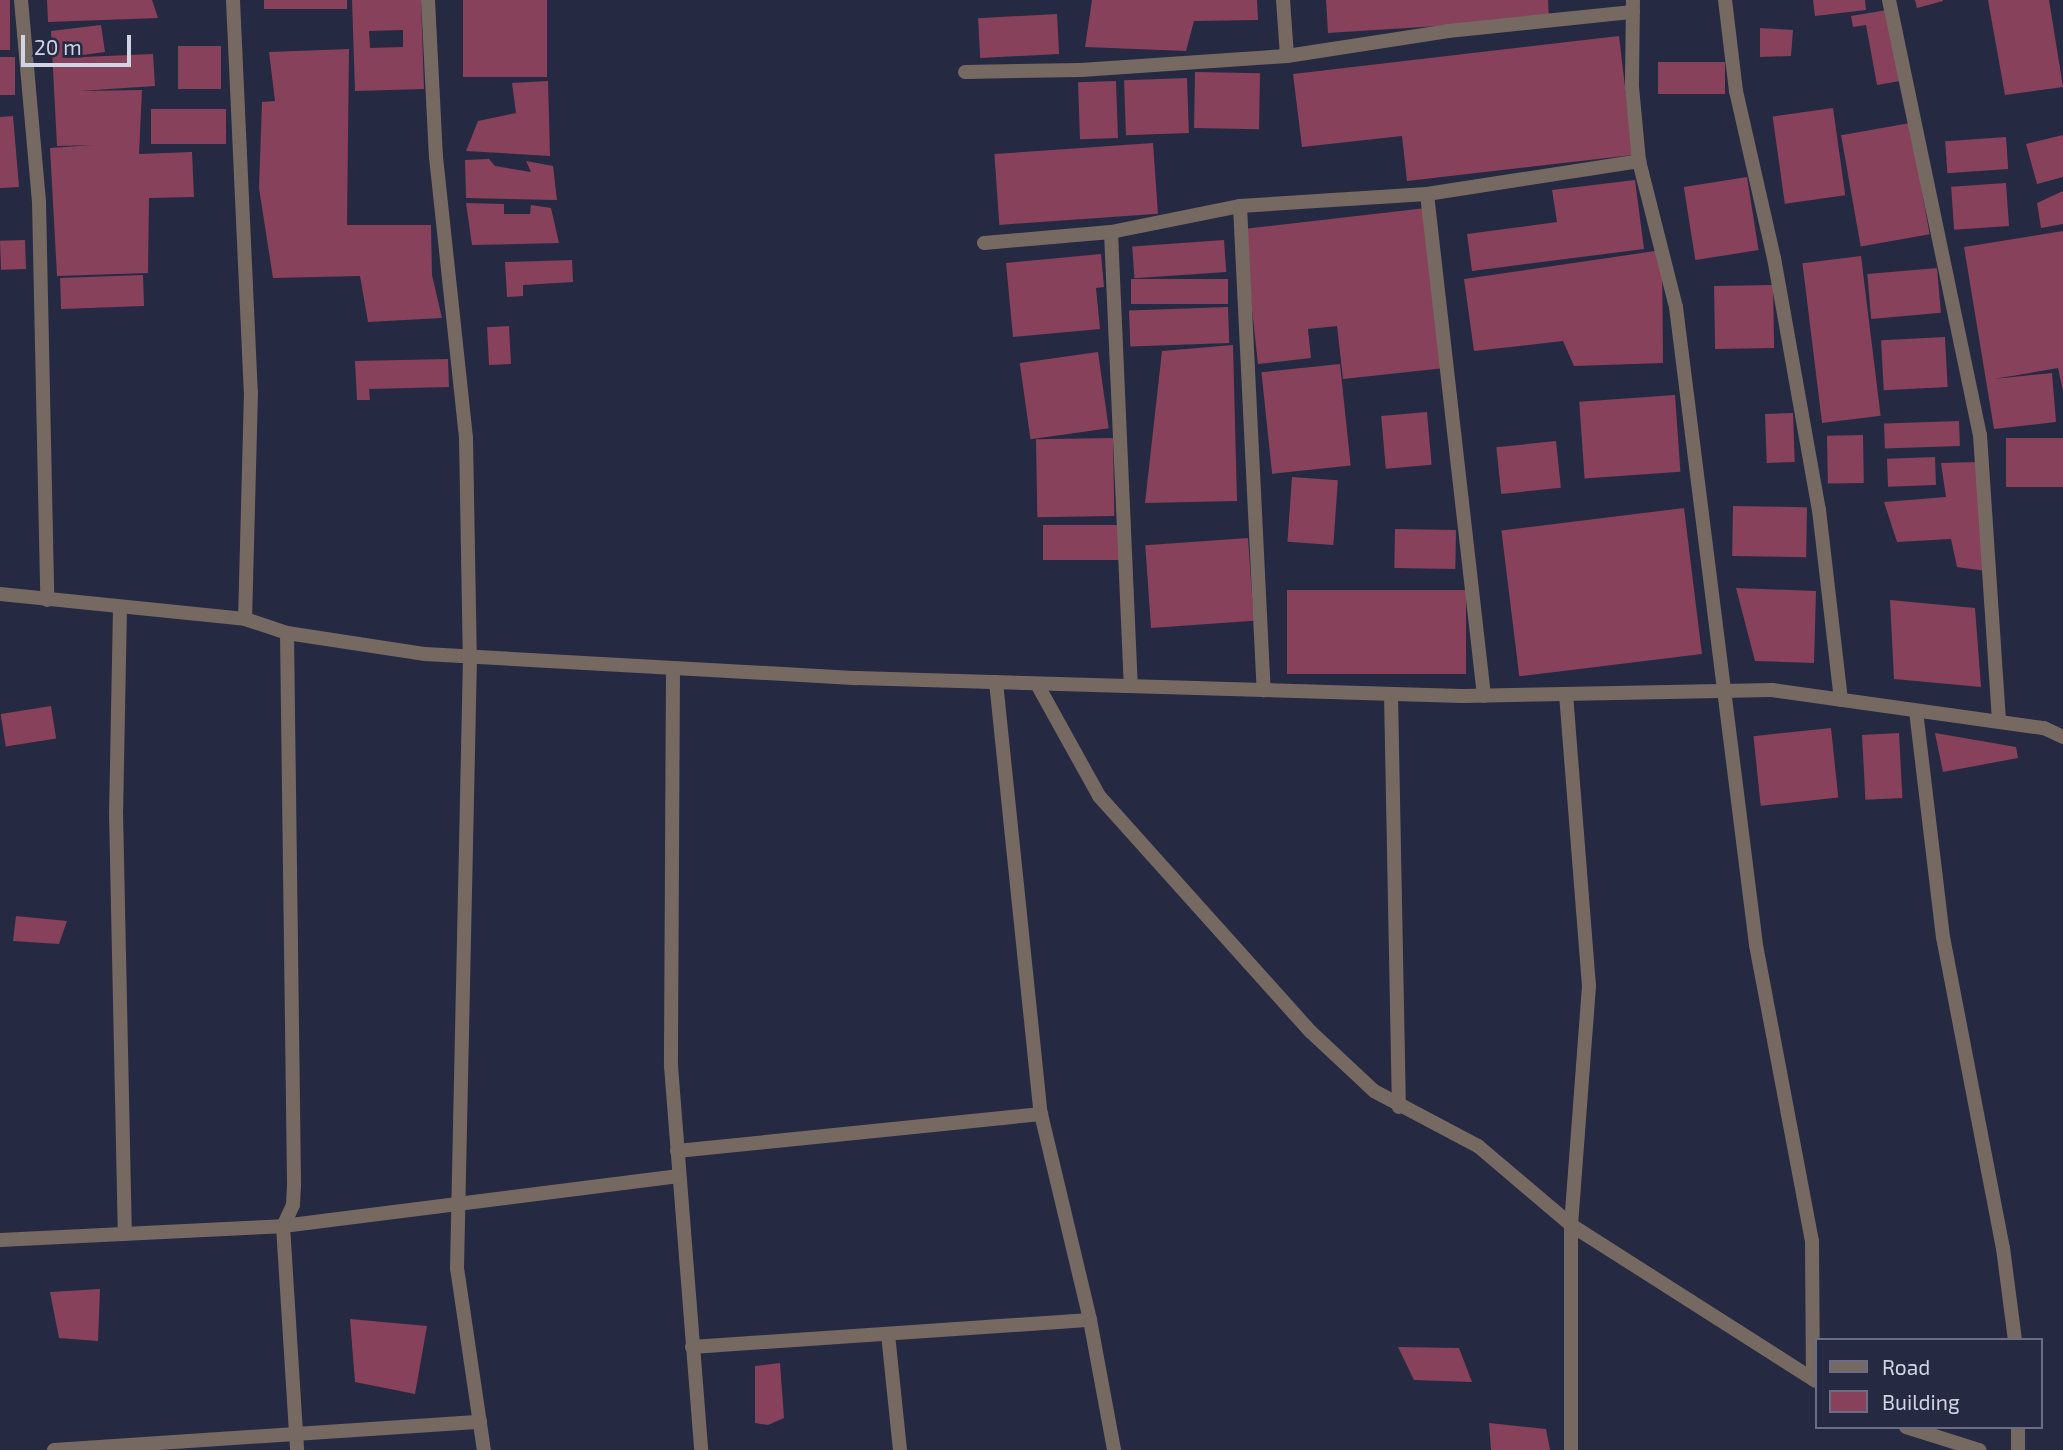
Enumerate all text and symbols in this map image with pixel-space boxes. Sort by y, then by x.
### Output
scale bar [24,21,135,65]
text: 20 m [34,34,82,59]
legend [1814,1338,2042,1429]
text: Road [1882,1354,1930,1379]
text: Building [1882,1389,1960,1414]

